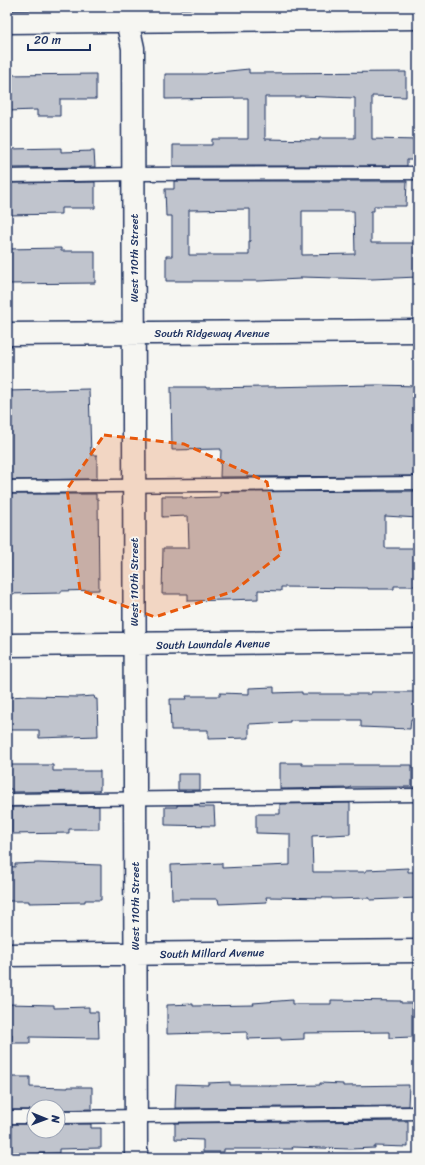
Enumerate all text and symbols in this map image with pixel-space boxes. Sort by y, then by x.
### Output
scale bar [28,26,90,52]
text: 20 m [34,29,61,51]
street label: West 110th Street [125,213,144,302]
street label: South Ridgeway Avenue [154,324,270,343]
street label: West 110th Street [125,537,144,626]
street label: South Lawndale Avenue [156,634,271,655]
street label: West 110th Street [126,861,145,950]
street label: South Millard Avenue [160,943,265,964]
north arrow [26,1099,66,1139]
text: N [46,1114,65,1124]

